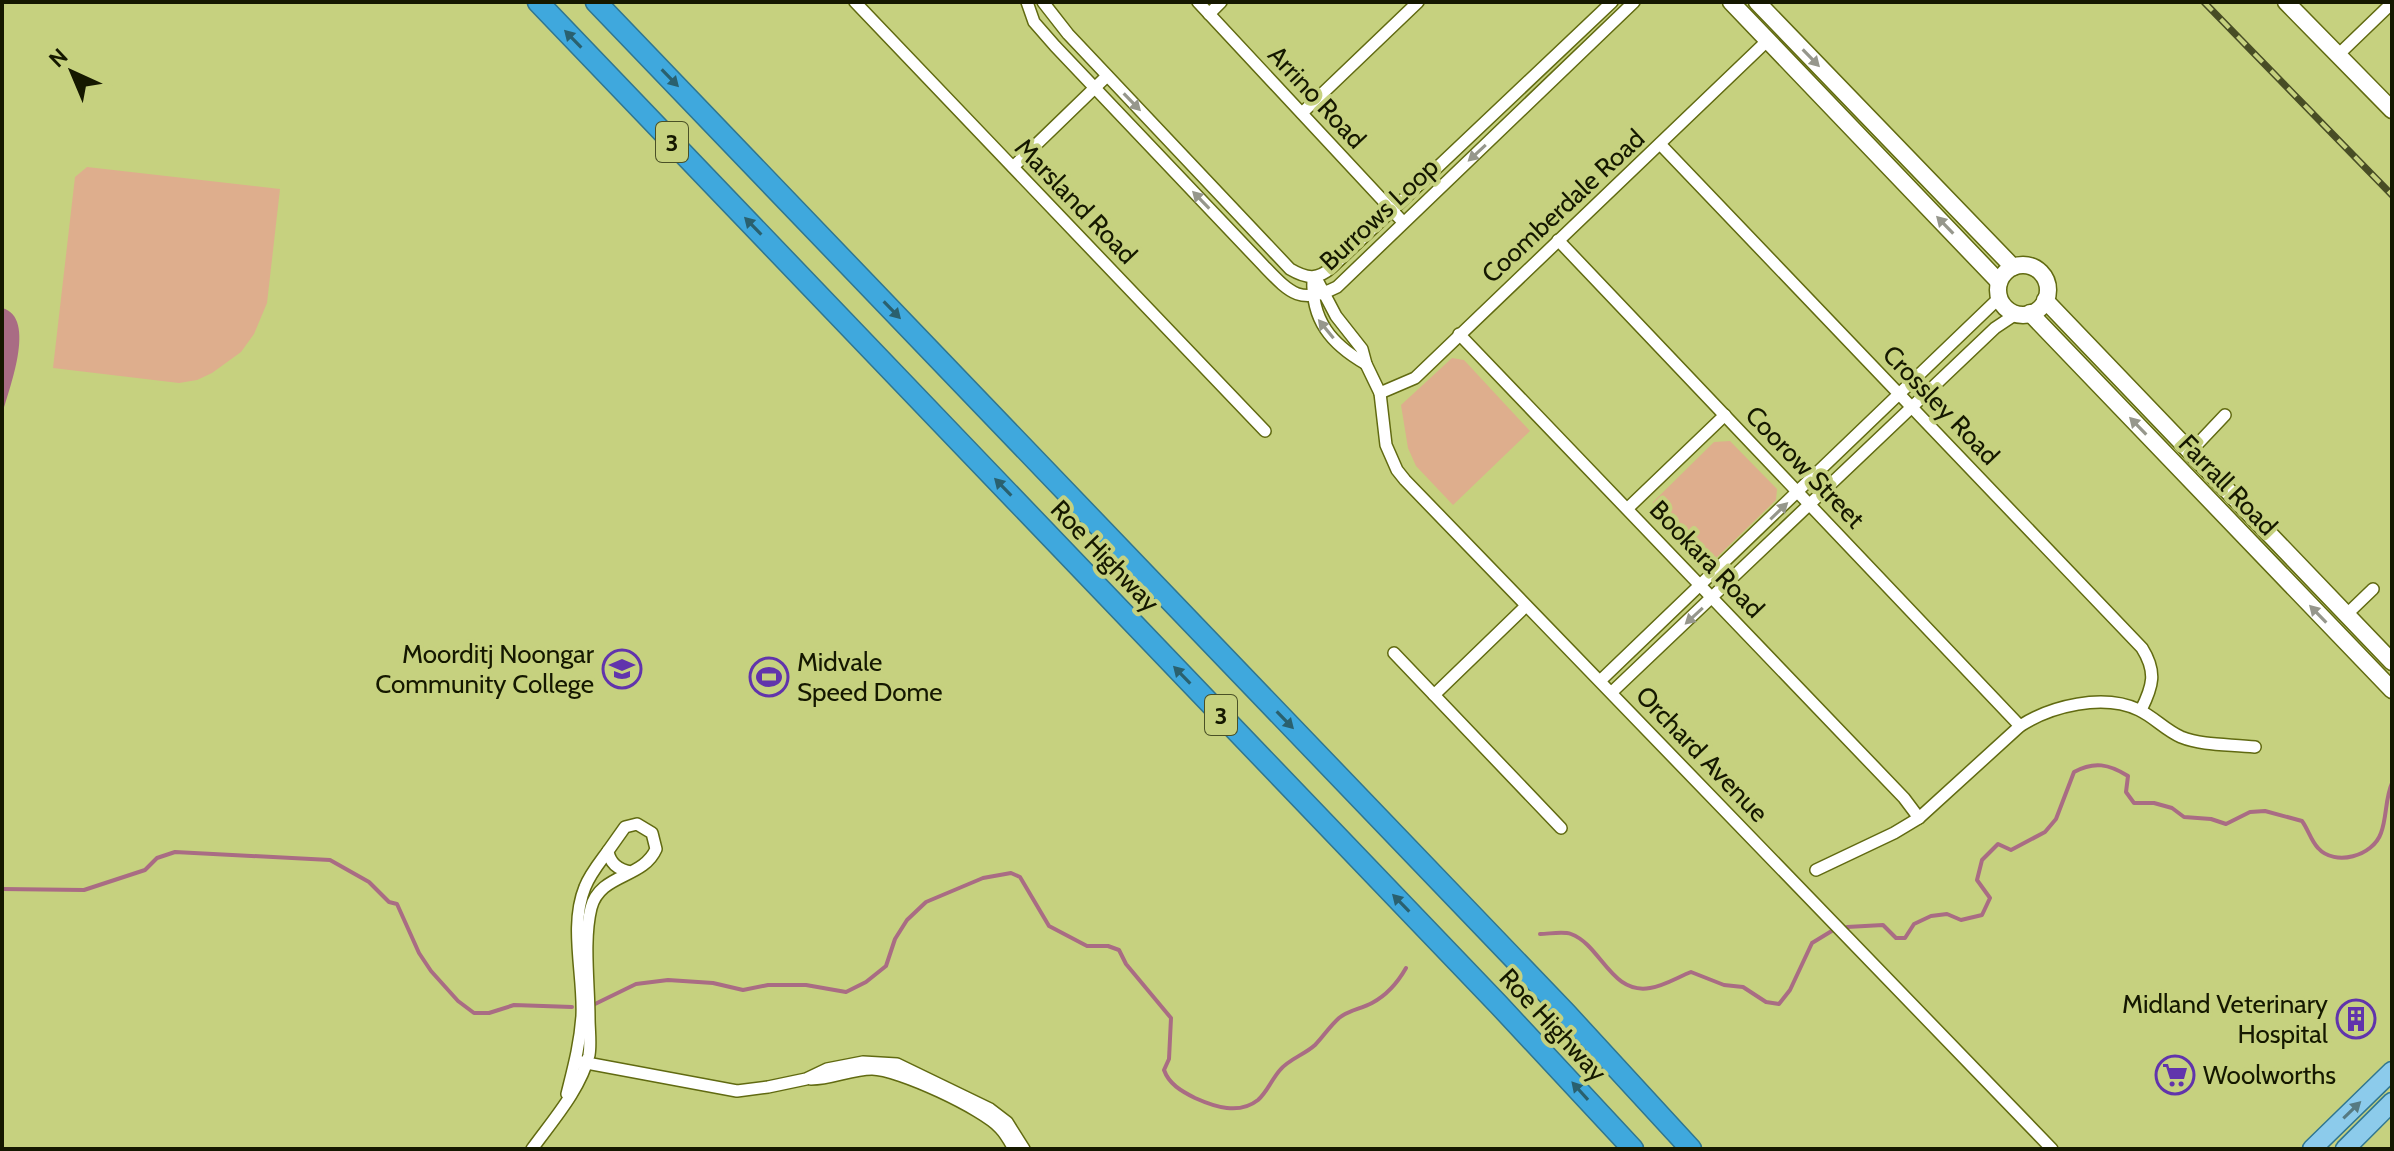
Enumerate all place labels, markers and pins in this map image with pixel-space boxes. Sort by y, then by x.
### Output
place label: Moorditj Noongar Community College [375,638,595,700]
place label: Midvale Speed Dome [797,646,943,708]
school or university icon: Moorditj Noongar Community College [601,648,643,690]
sports icon: Midvale Speed Dome [748,656,790,698]
place label: Midland Veterinary Hospital [2122,988,2328,1050]
building icon: Midland Veterinary Hospital [2335,998,2377,1040]
supermarket icon: Woolworths [2154,1054,2196,1096]
place label: Woolworths [2203,1059,2336,1091]

